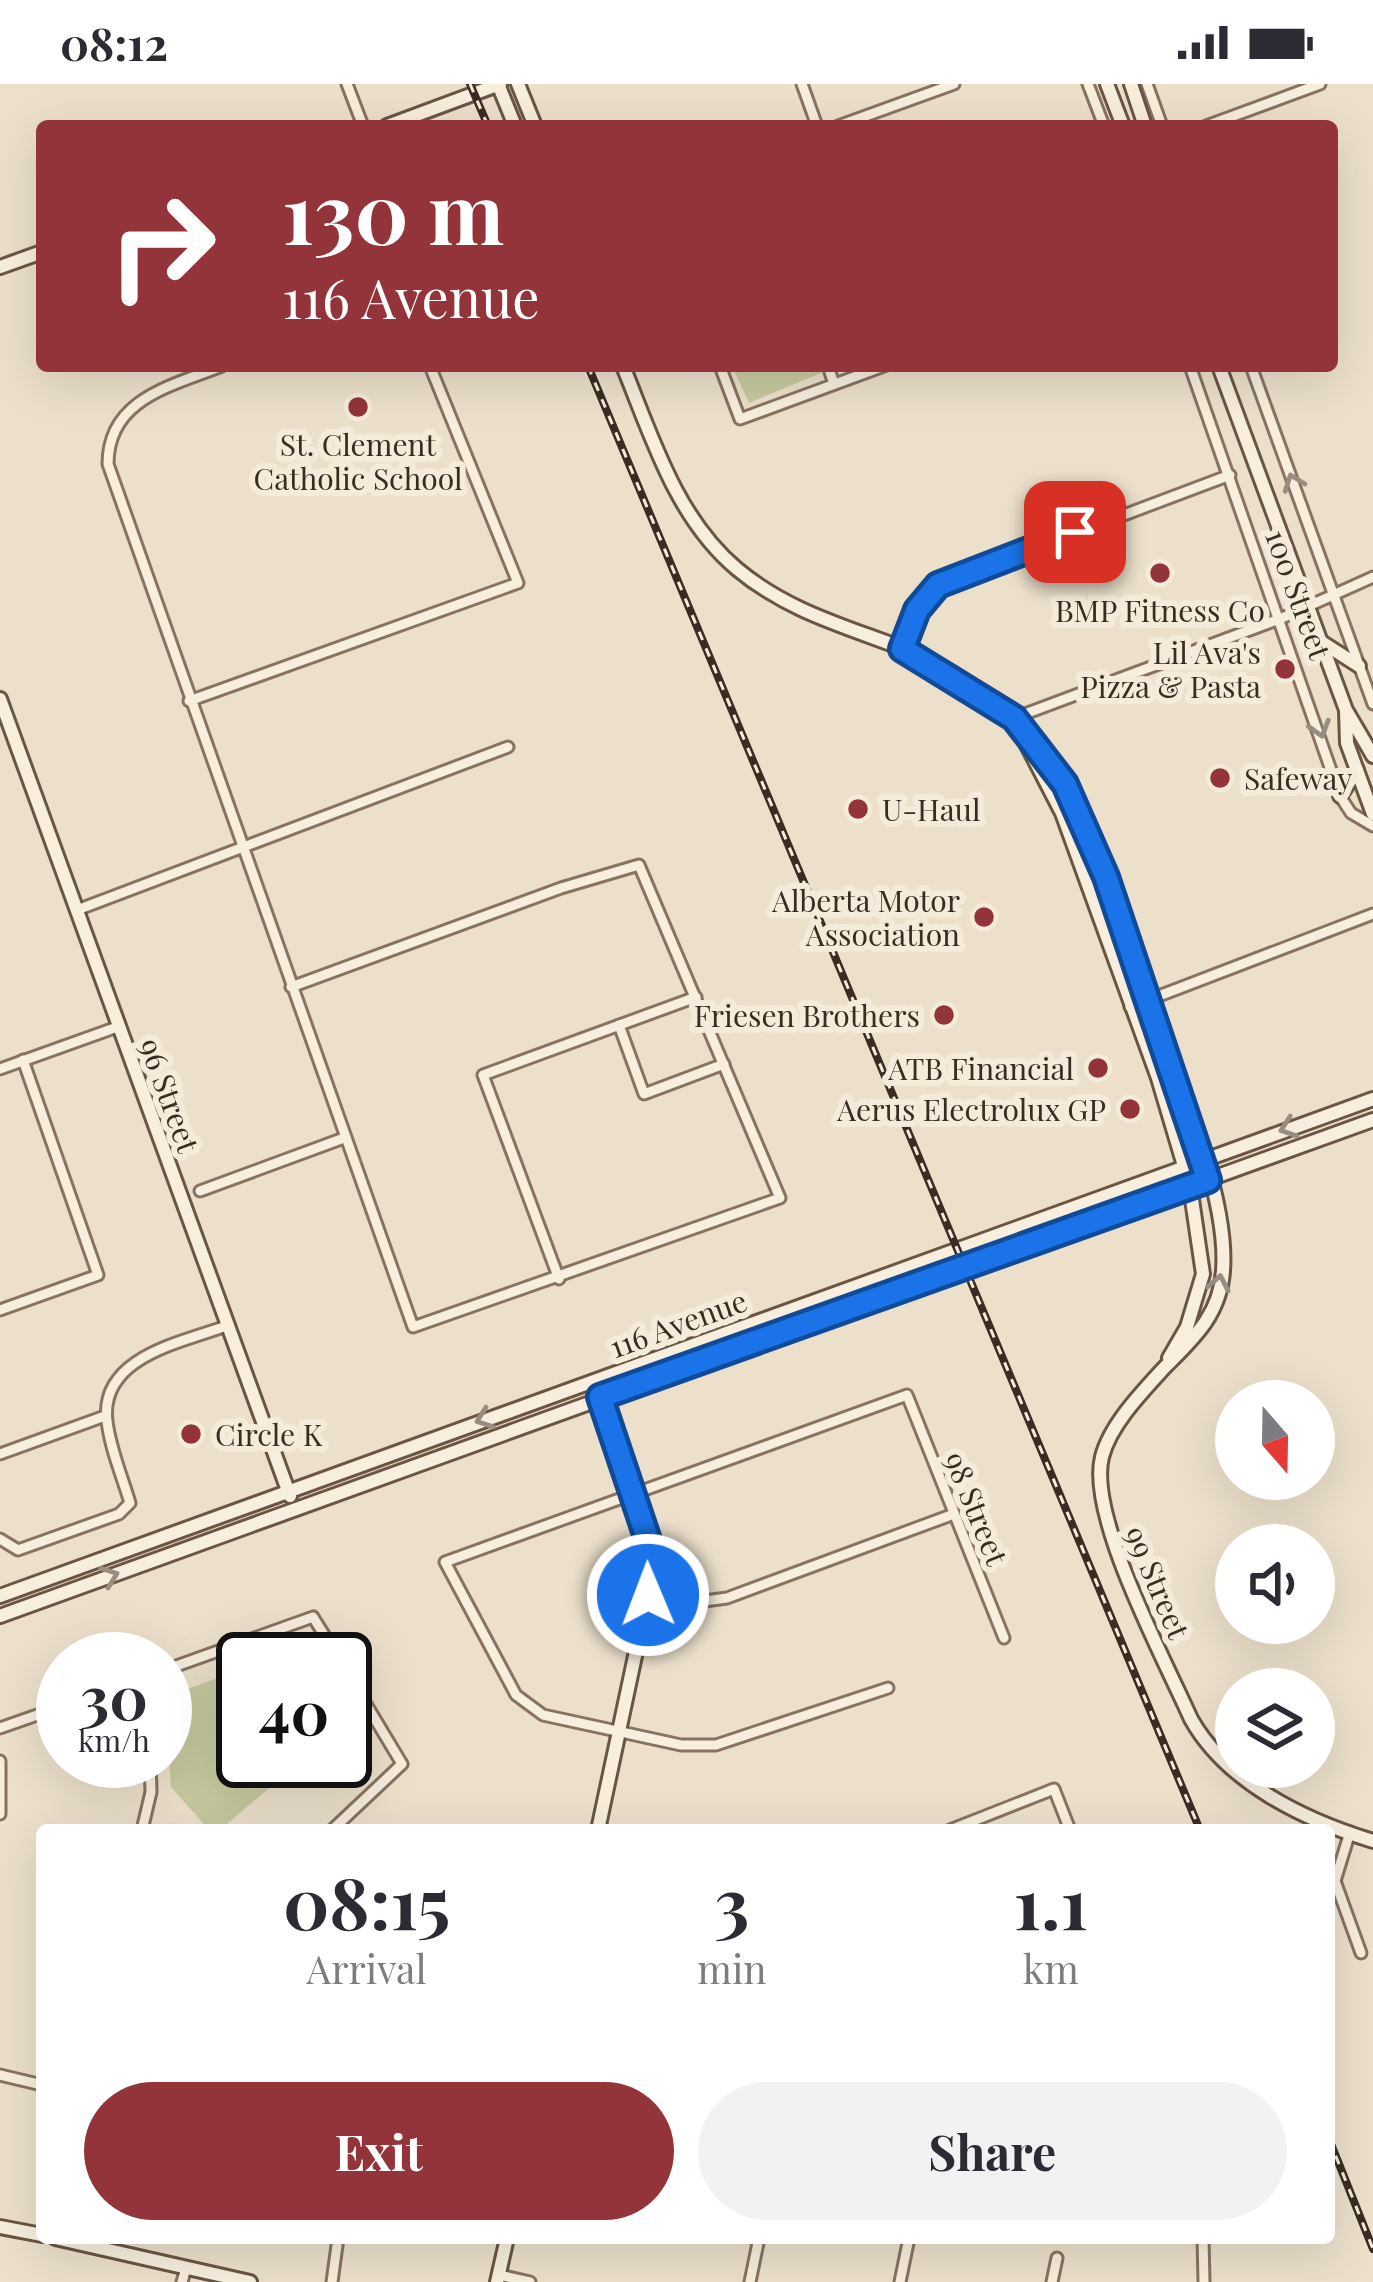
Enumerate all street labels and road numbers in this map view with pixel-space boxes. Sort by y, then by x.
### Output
street label: 100 Street [1257,524,1341,665]
street label: 96 Street [131,1032,209,1158]
street label: 116 Avenue [604,1280,752,1366]
street label: 98 Street [936,1445,1018,1571]
street label: 99 Street [1116,1520,1200,1645]

